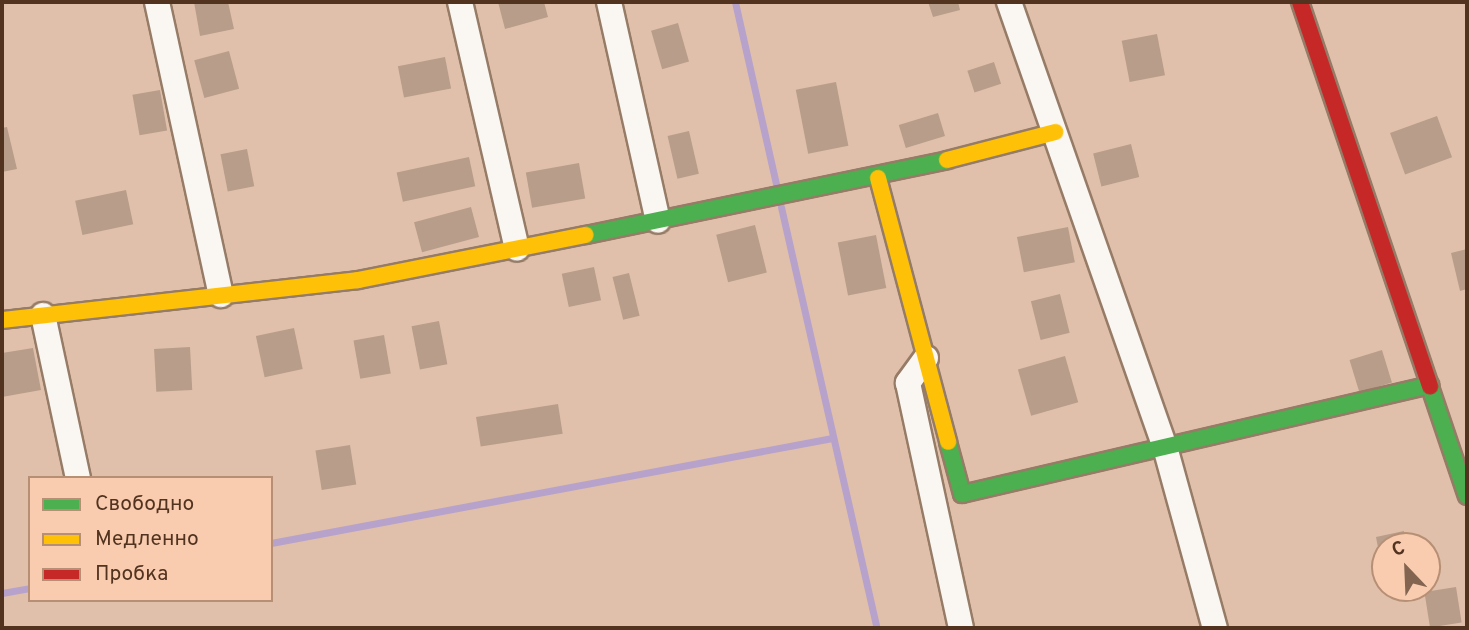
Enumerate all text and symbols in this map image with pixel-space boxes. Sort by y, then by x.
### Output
legend [28,476,273,602]
text: Свободно [95,491,194,518]
text: Медленно [95,526,199,553]
north arrow [1371,532,1441,602]
text: С [1388,536,1409,563]
text: Пробка [95,561,168,588]

